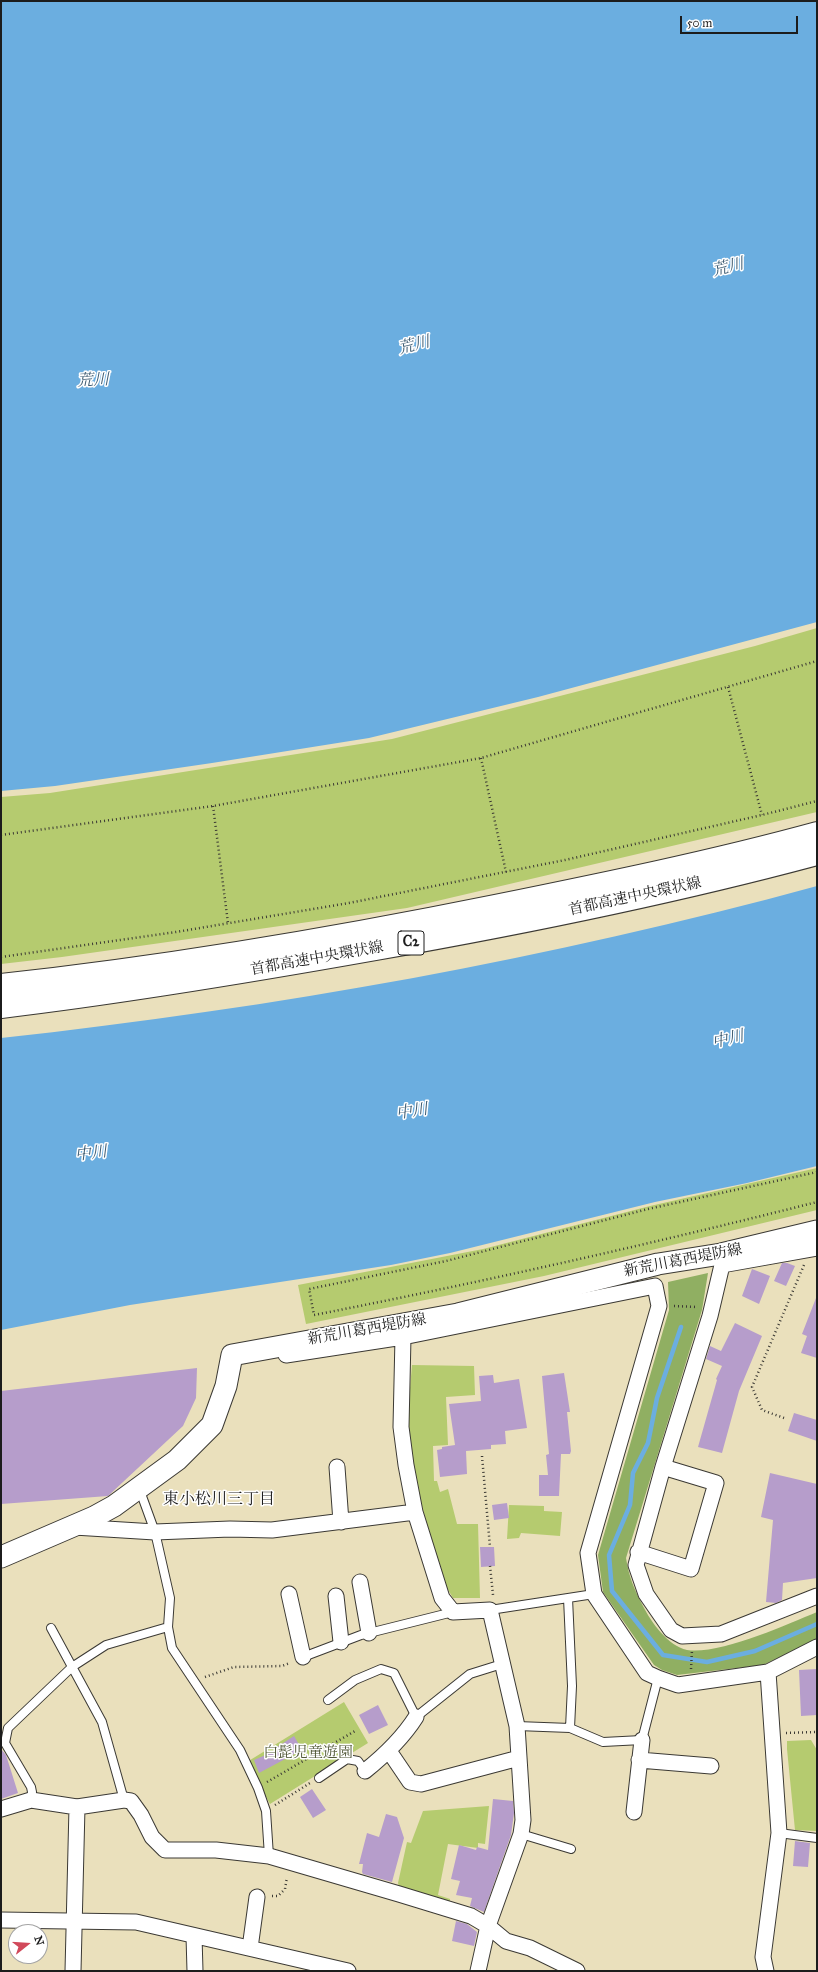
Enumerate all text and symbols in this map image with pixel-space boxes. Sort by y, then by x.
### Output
scale bar [682,8,800,34]
text: 50 m [687,16,712,30]
water label: 荒川 [710,255,746,281]
water label: 荒川 [396,333,432,359]
water label: 荒川 [77,371,109,391]
street label: 首都高速中央環状線 [567,874,703,920]
road number: C2 [398,931,424,955]
street label: 首都高速中央環状線 [249,938,385,980]
water label: 中川 [710,1027,746,1053]
water label: 中川 [395,1100,429,1124]
water label: 中川 [74,1143,108,1165]
street label: 新荒川葛西堤防線 [622,1241,744,1281]
street label: 新荒川葛西堤防線 [306,1311,428,1349]
district label: 東小松川三丁目 [163,1490,275,1510]
park label: 白髭児童遊園 [263,1744,353,1762]
north arrow [8,1924,48,1964]
text: N [31,1934,47,1947]

